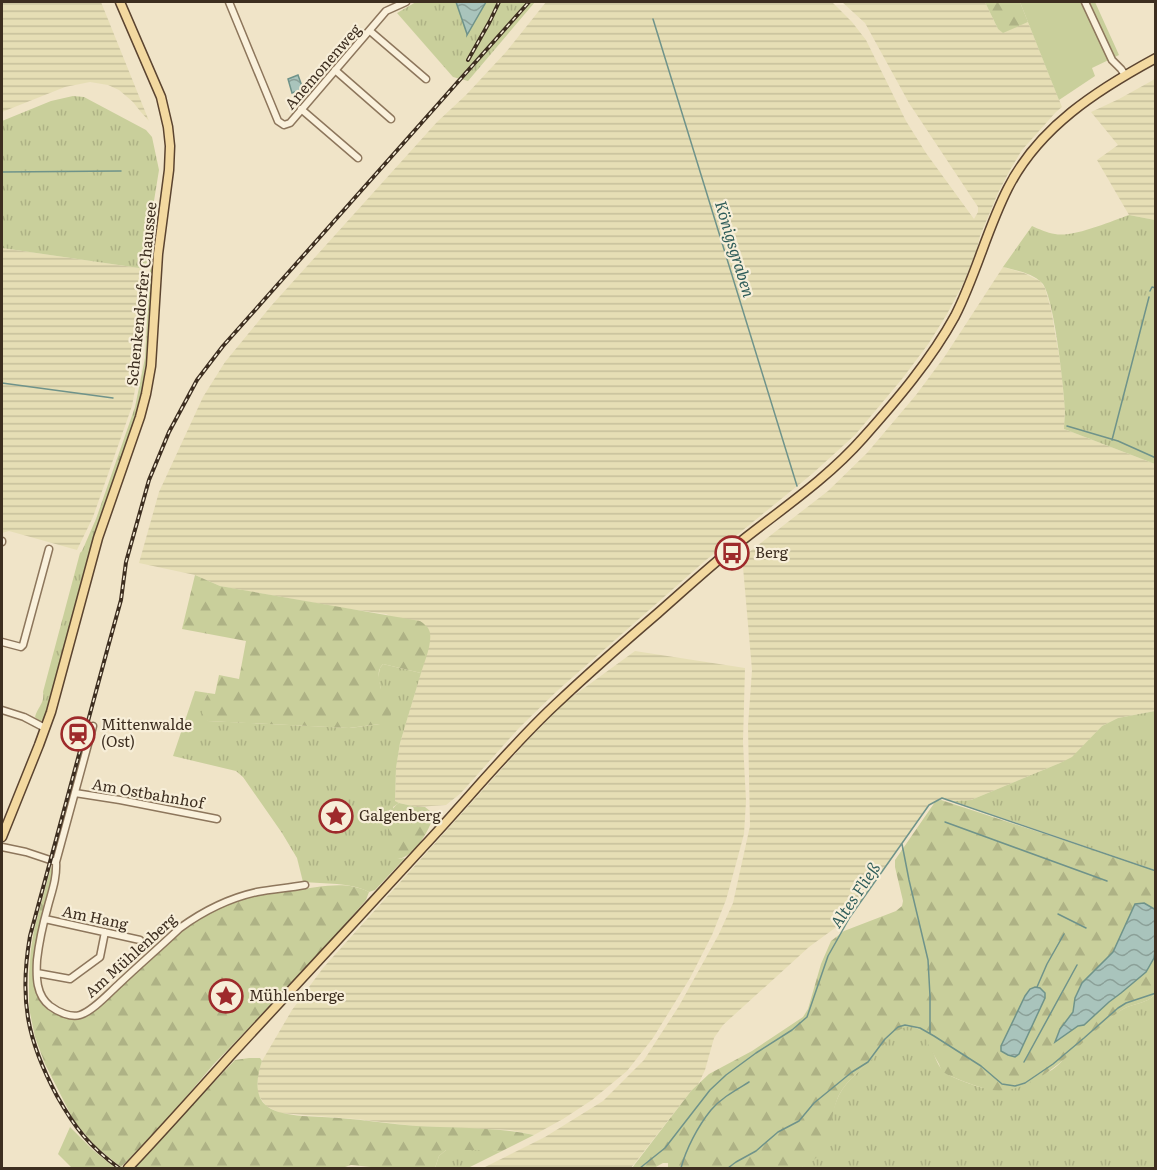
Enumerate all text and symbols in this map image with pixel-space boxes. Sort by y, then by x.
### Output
street label: Anemonenweg [278,18,366,114]
water label: Königsgraben [710,198,762,300]
street label: Schenkendorfer Chaussee [119,200,162,387]
bus stop icon: Berg [714,535,750,571]
place label: Berg [755,540,789,563]
place label: Mittenwalde (Ost) [101,712,192,752]
station icon: Mittenwalde (Ost) [60,716,96,752]
street label: Am Ostbahnhof [90,771,207,814]
place icon: Galgenberg [318,798,354,834]
place label: Galgenberg [359,803,441,826]
water label: Altes Fließ [823,857,885,932]
street label: Am Hang [60,898,131,935]
street label: Am Mühlenberg [79,907,181,1002]
place icon: Mühlenberge [208,978,244,1014]
place label: Mühlenberge [249,983,345,1006]

